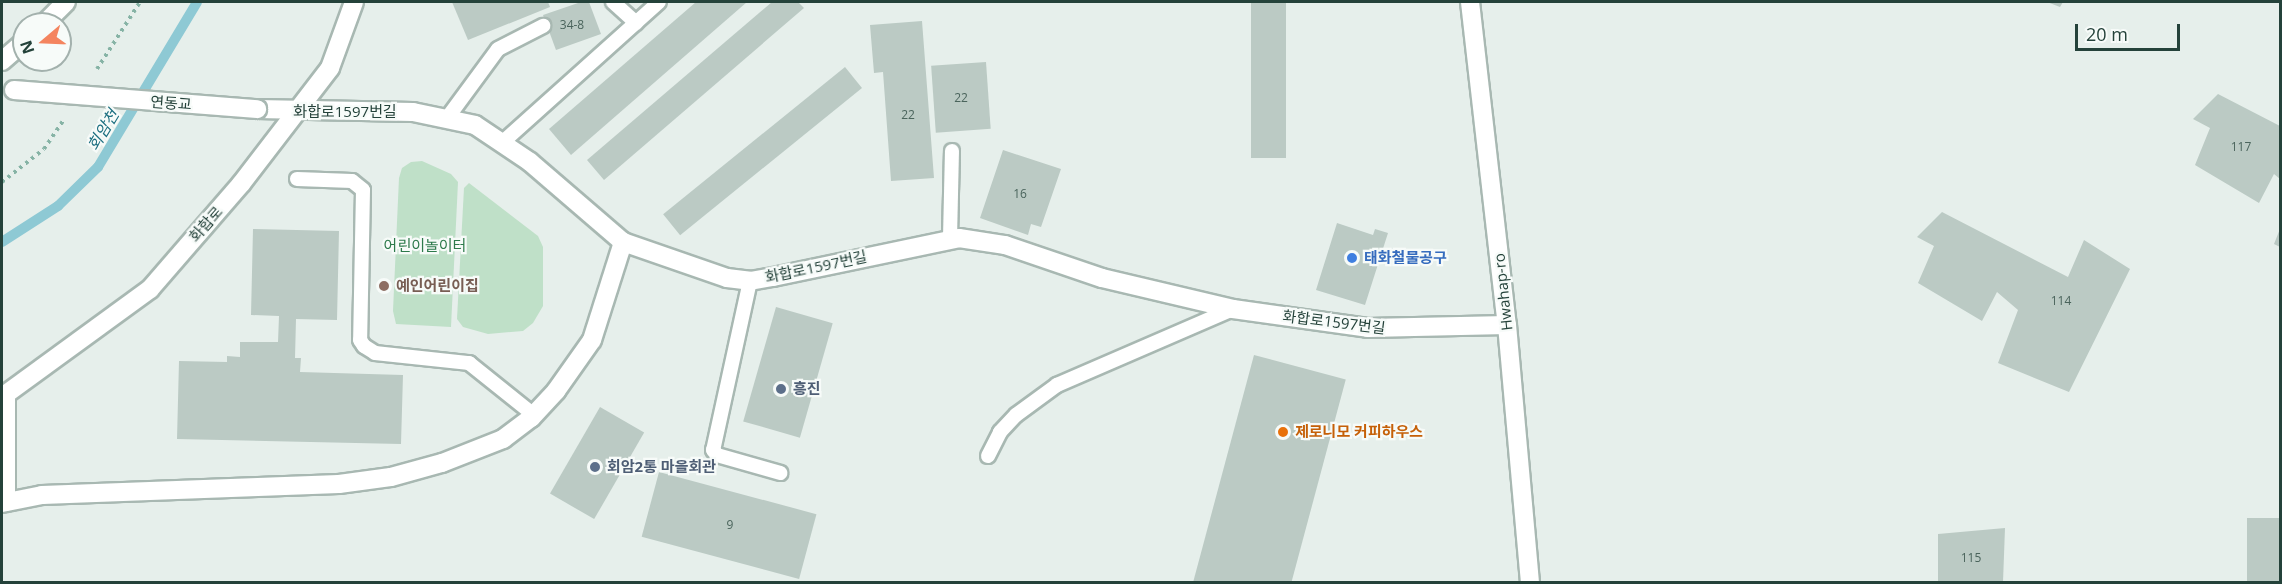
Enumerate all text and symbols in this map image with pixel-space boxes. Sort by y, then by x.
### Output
north arrow [12,12,72,72]
scale bar [2078,12,2183,50]
house number: 34-8 [560,18,584,32]
text: 20 m [2086,22,2128,46]
text: N [14,37,39,57]
house number: 22 [954,91,968,105]
street label: 연동교 [150,93,192,113]
street label: 화합로1597번길 [293,103,397,121]
water label: 회암천 [83,106,123,154]
house number: 22 [901,108,915,122]
house number: 117 [2231,140,2251,154]
house number: 16 [1013,187,1027,201]
street label: 화합로 [186,202,226,246]
park label: 어린이놀이터 [384,237,466,255]
street label: 화합로1597번길 [764,247,868,287]
place label: 태화철물공구 [1364,249,1447,267]
marker: 태화철물공구 [1345,251,1359,265]
street label: Hwahap-ro [1490,252,1516,332]
place label: 예인어린이집 [396,277,479,295]
marker: 예인어린이집 [377,279,391,293]
house number: 114 [2051,294,2071,308]
street label: 화합로1597번길 [1282,307,1386,337]
place label: 흥진 [793,380,821,398]
marker: 흥진 [774,382,788,396]
place label: 제로니모 커피하우스 [1295,423,1423,441]
marker: 제로니모 커피하우스 [1276,425,1290,439]
place label: 회암2통 마을회관 [607,458,716,476]
marker: 회암2통 마을회관 [588,460,602,474]
house number: 9 [727,518,733,532]
house number: 115 [1961,551,1981,565]

